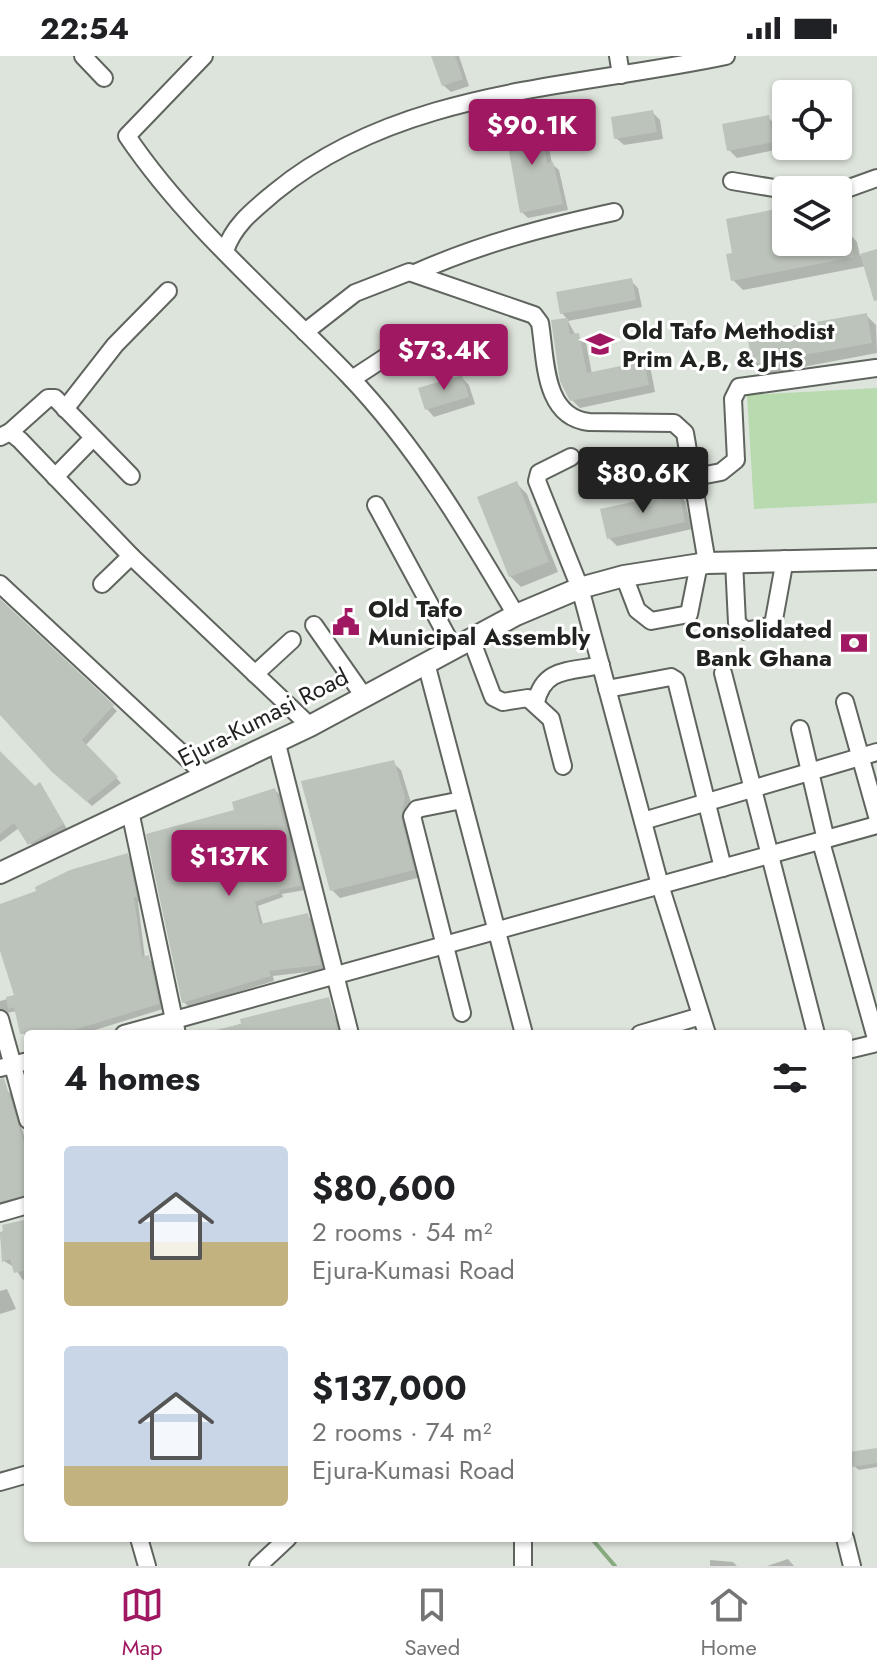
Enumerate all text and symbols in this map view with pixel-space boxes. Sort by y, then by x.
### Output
text: 22:54 [40,7,129,50]
map controls [772,80,852,256]
button: locate [772,80,852,160]
pin: $90.1K [467,99,597,167]
text: $90.1K [487,106,577,144]
button: layers [772,176,852,256]
place label: Old Tafo Methodist Prim A,B, & JHS [622,313,835,376]
pin: $73.4K [379,324,509,392]
school or university icon: Old Tafo Methodist Prim A,B, & JHS [585,329,615,359]
text: $73.4K [398,331,490,369]
pin: $80.6K [578,447,708,515]
text: $80.6K [596,454,690,492]
place label: Old Tafo Municipal Assembly [368,591,591,654]
public building icon: Old Tafo Municipal Assembly [331,607,361,637]
place label: Consolidated Bank Ghana [685,612,832,675]
bank icon: Consolidated Bank Ghana [839,628,869,658]
street label: Ejura-Kumasi Road [172,659,354,775]
pin: $137K [173,830,285,898]
text: $137K [189,837,269,875]
text: 4 homes [64,1054,200,1103]
icon: filters [768,1056,812,1100]
text: $80,600 [312,1164,456,1213]
icon: home [128,1178,224,1274]
text: 2 rooms · 54 m² [312,1213,493,1251]
text: Ejura-Kumasi Road [312,1251,515,1289]
text: $137,000 [312,1364,467,1413]
icon: home [128,1378,224,1474]
text: 2 rooms · 74 m² [312,1413,492,1451]
text: Ejura-Kumasi Road [312,1451,515,1489]
tab: Map [120,1583,164,1663]
tab: Saved [404,1583,460,1663]
tab: Home [701,1583,757,1663]

